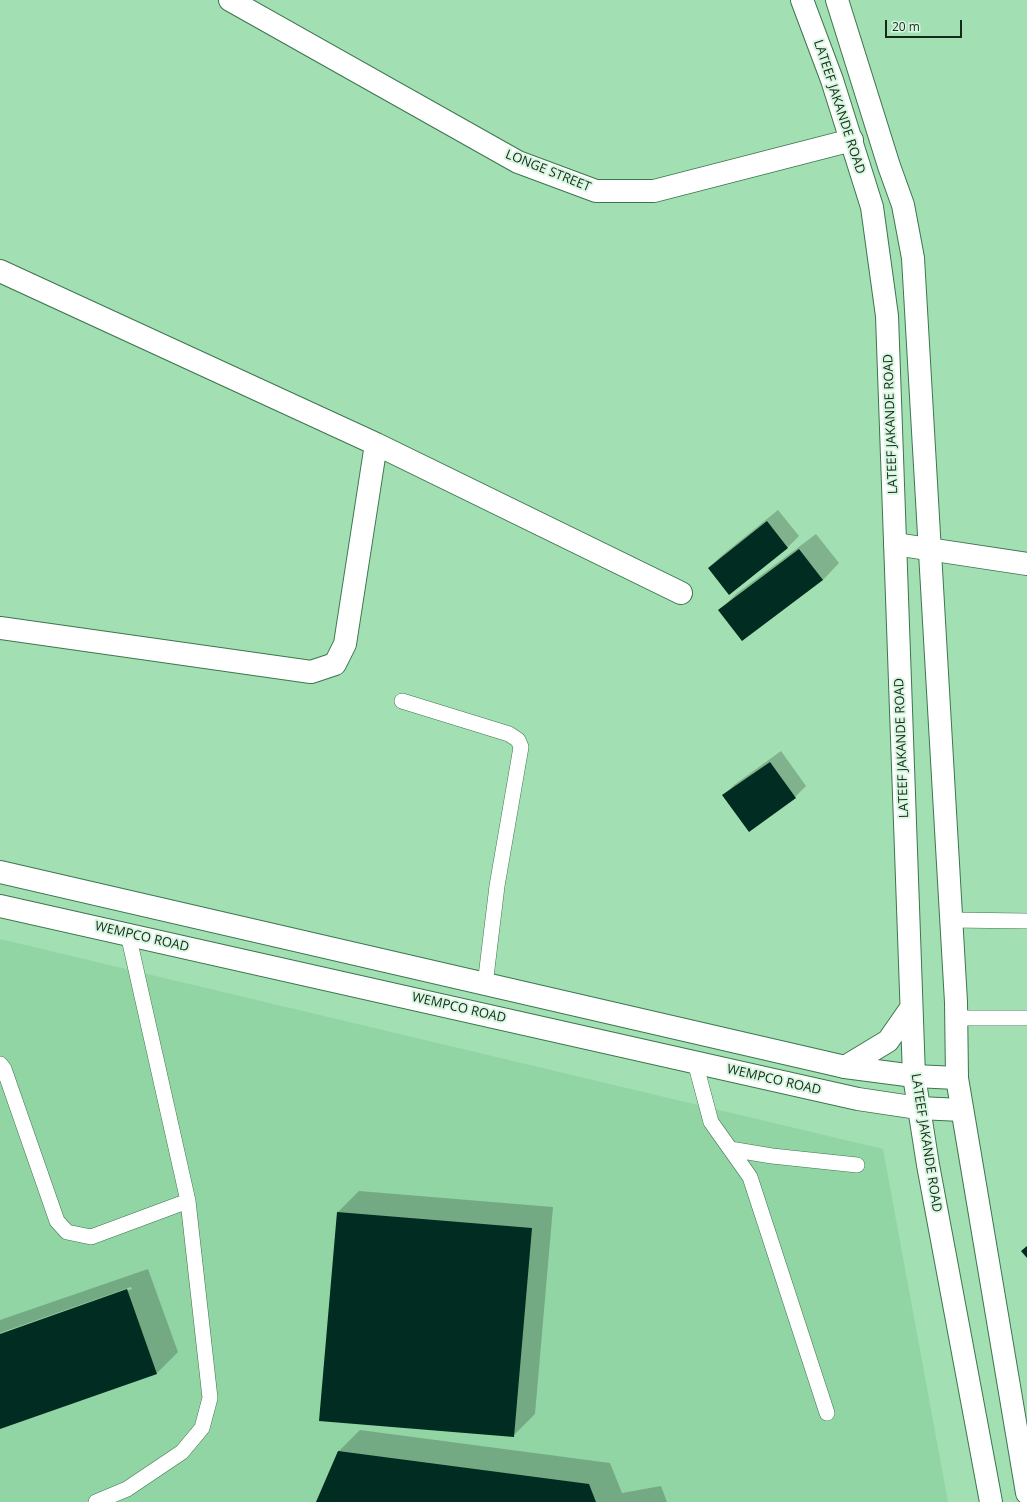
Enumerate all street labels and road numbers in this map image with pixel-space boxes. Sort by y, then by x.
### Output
street label: LATEEF JAKANDE ROAD [810,38,868,176]
street label: LONGE STREET [503,147,593,195]
street label: LATEEF JAKANDE ROAD [881,354,901,494]
street label: LATEEF JAKANDE ROAD [892,678,912,818]
street label: WEMPCO ROAD [93,919,191,955]
street label: WEMPCO ROAD [410,990,508,1026]
street label: WEMPCO ROAD [725,1062,823,1098]
street label: LATEEF JAKANDE ROAD [907,1073,945,1213]

